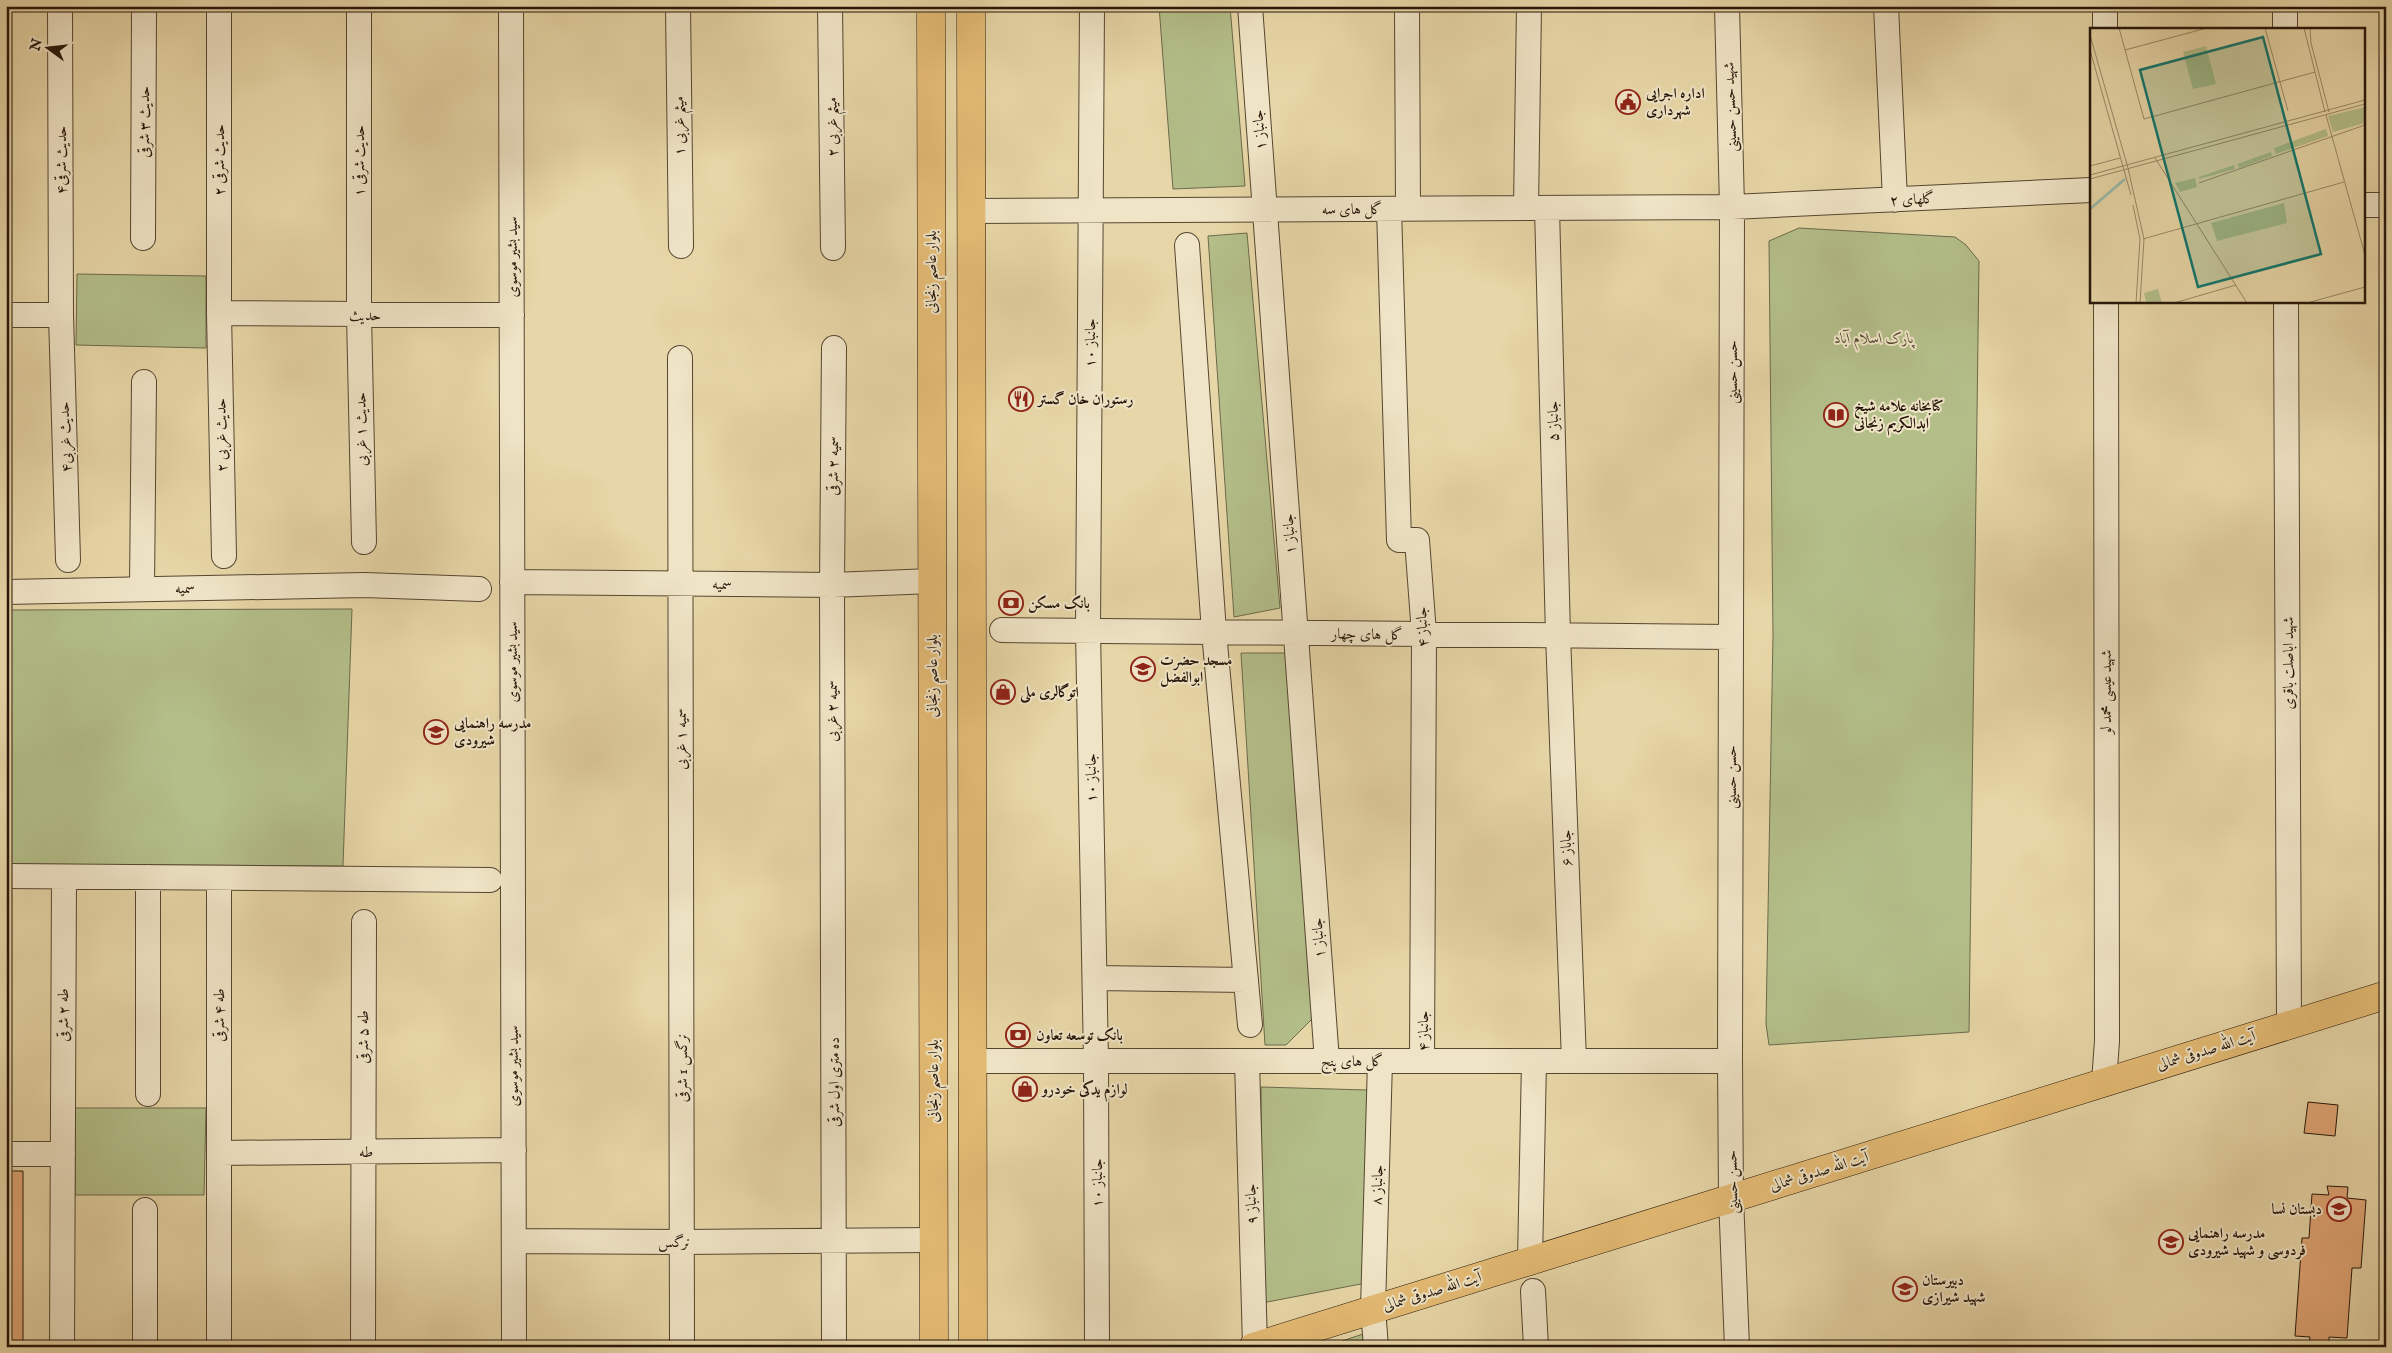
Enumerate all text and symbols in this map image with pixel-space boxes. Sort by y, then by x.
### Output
north arrow [22,22,72,72]
inset map [2090,28,2364,302]
text: N [26,37,47,54]
street label: شهید حسن حسینی [1719,62,1743,152]
place label: اداره اجرایی شهرداری [1645,84,1705,120]
street label: حدیث ۳ شرقی [135,86,154,158]
public building icon: اداره اجرایی شهرداری [1615,89,1641,115]
street label: میثم غربی ۱ [669,96,695,156]
street label: میثم غربی ۲ [822,97,848,157]
street label: جانباز ۱ [1248,109,1271,151]
street label: حدیث شرقی ۲ [210,124,229,196]
street label: حدیث شرقی ۱ [350,125,369,197]
street label: حدیث شرقی۴ [52,126,71,194]
street label: گلهای ۲ [1889,189,1935,210]
street label: گل های سه [1322,200,1382,219]
street label: سید بشیر موسوی [503,217,522,297]
street label: بلوار عاصم زنجانی [922,230,946,314]
street label: حدیث [349,306,381,325]
street label: جانباز ۱۰ [1081,318,1100,368]
park label: پارک اسلام آباد [1834,329,1915,351]
street label: حسن حسینی [1723,340,1743,404]
restaurant icon: رستوران خان گستر [1008,386,1034,412]
place label: رستوران خان گستر [1036,390,1133,409]
street label: حدیث ۱ غربی [351,392,373,466]
place label: کتابخانه علامه شیخ ابدالکریم زنجانی [1853,397,1944,436]
street label: حدیث غربی ۲ [211,398,233,472]
street label: حدیث غربی۴ [55,401,77,473]
street label: جانباز ۵ [1544,401,1563,441]
library icon: کتابخانه علامه شیخ ابدالکریم زنجانی [1823,402,1849,428]
street label: سمیه ۲ شرقی [823,436,844,496]
street label: جانباز ۱ [1279,513,1300,555]
street label: سمیه [712,575,732,594]
street label: سمیه [175,579,195,598]
bank icon: بانک مسکن [998,590,1024,616]
place label: بانک مسکن [1028,594,1090,614]
street label: جانباز ۴ [1412,606,1433,648]
street label: شهید اباصلت باقری [2279,617,2298,709]
street label: سید بشیر موسوی [503,622,522,702]
street label: گل های چهار [1329,624,1403,645]
street label: بلوار عاصم زنجانی [923,634,947,718]
street label: شهید عیسی محمد لو [2097,650,2117,736]
place label: مسجد حضرت ابوالفضل [1160,651,1233,688]
school or university icon: مسجد حضرت ابوالفضل [1130,656,1156,682]
shop icon: اتوگالری ملی [990,679,1016,705]
street label: سمیه ۲ غربی [823,680,843,742]
place label: اتوگالری ملی [1019,682,1079,704]
street label: سمیه ۱ غربی [672,708,692,770]
place label: مدرسه راهنمایی شیرودی [453,714,532,750]
school or university icon: مدرسه راهنمایی شیرودی [423,719,449,745]
street label: حسن حسینی [1722,745,1742,809]
street label: جانباز ۱۰ [1082,753,1101,803]
street label: جاباز ۶ [1556,829,1577,867]
street label: جانباز ۱ [1308,917,1329,959]
street label: طه ۲ شرقی [54,988,73,1042]
street label: طه ۴ شرقی [210,988,229,1042]
street label: طه ۵ شرقی [354,1010,373,1064]
street label: جانباز ۴ [1414,1011,1433,1051]
bank icon: بانک توسعه تعاون [1005,1022,1031,1048]
street label: آیت الله صدوقی شمالی [2154,1023,2259,1075]
street label: سید بشیر موسوی [504,1026,523,1106]
place label: بانک توسعه تعاون [1036,1026,1123,1045]
street label: نرگس 1 شرقی [673,1034,692,1102]
street label: ده متری اول شرقی [825,1037,844,1127]
street label: بلوار عاصم زنجانی [924,1039,948,1123]
street label: گل های پنج [1321,1052,1383,1075]
shop icon: لوازم یدکی خودرو [1012,1076,1038,1102]
place label: لوازم یدکی خودرو [1040,1080,1128,1102]
street label: طه [359,1143,373,1162]
street label: آیت الله صدوقی شمالی [1767,1144,1872,1196]
street label: حسن حسینی [1722,1150,1744,1214]
street label: جانباز ۱۰ [1088,1158,1107,1208]
street label: جانباز ۸ [1367,1164,1388,1206]
street label: جانباز ۹ [1241,1183,1262,1225]
school or university icon: دبستان نسا [2326,1196,2352,1222]
place label: دبستان نسا [2272,1200,2322,1219]
place label: مدرسه راهنمایی فردوسی و شهید شیرودی [2187,1224,2306,1261]
school or university icon: مدرسه راهنمایی فردوسی و شهید شیرودی [2158,1229,2184,1255]
street label: نرگس [658,1233,690,1252]
street label: آیت الله صدوقی شمالی [1380,1264,1485,1316]
place label: دبیرستان شهید شیرازی [1922,1271,1986,1307]
school or university icon: دبیرستان شهید شیرازی [1892,1276,1918,1302]

